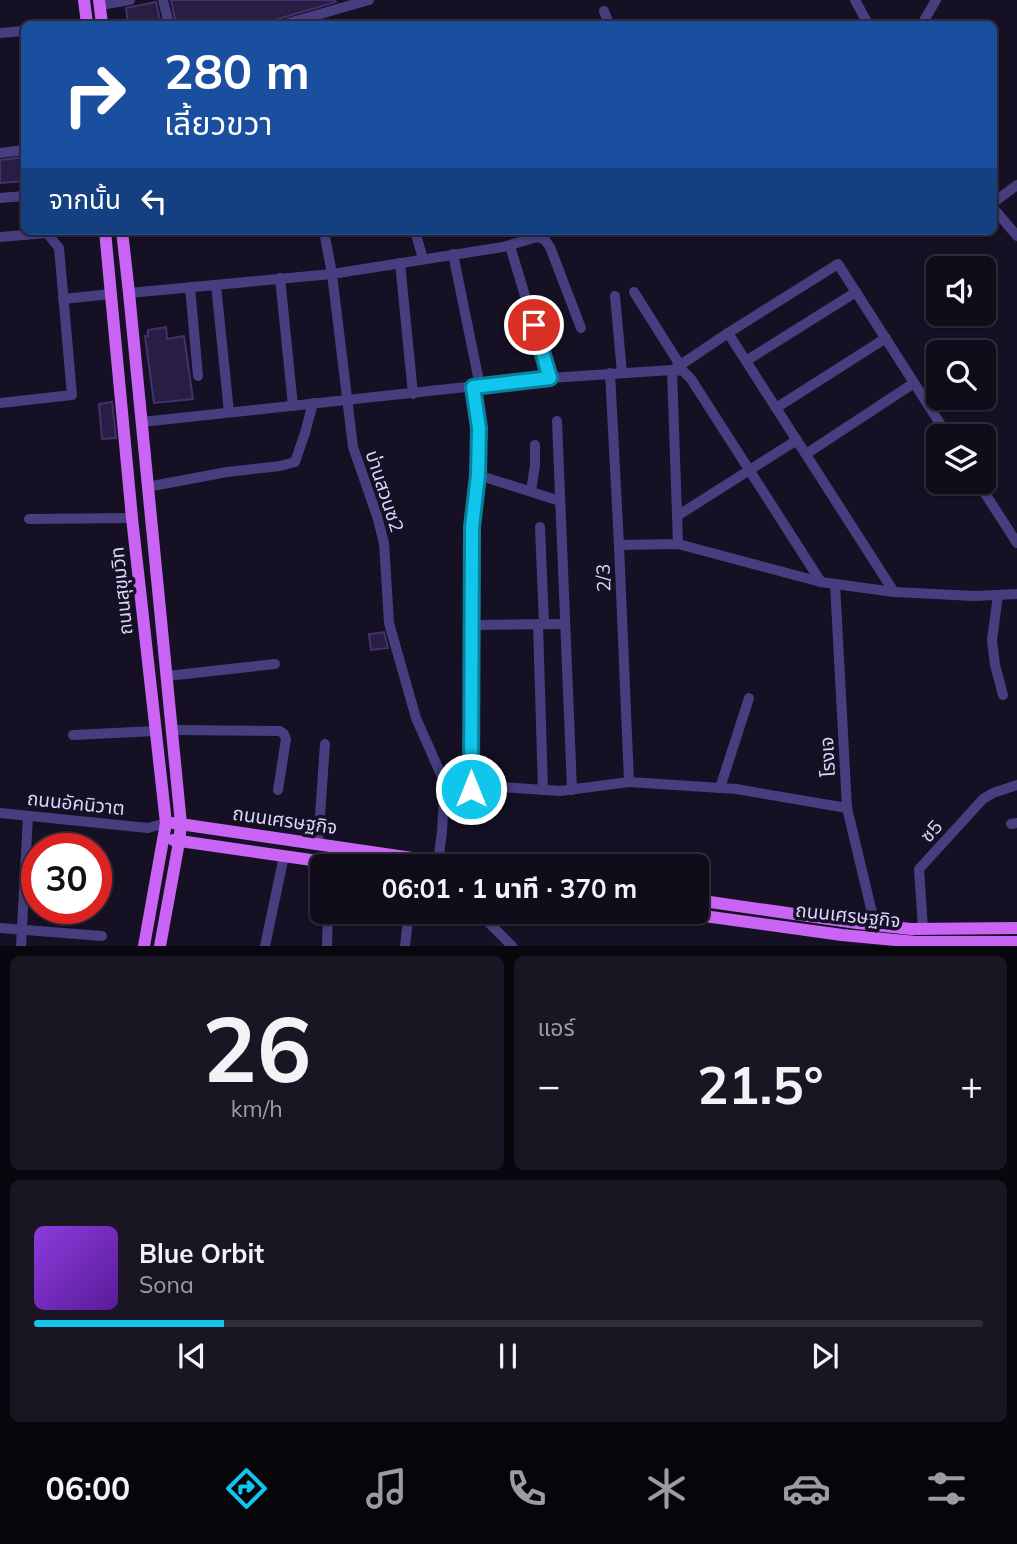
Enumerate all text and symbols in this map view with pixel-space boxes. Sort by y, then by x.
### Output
text: 280 m [164,40,310,101]
icon: right [49,49,140,140]
text: เลี้ยวขวา [164,103,272,143]
icon: left [135,182,173,220]
text: จากนั้น [49,183,121,216]
map controls [926,256,996,494]
button: sound [926,256,996,326]
pin [504,295,564,355]
icon: arrive [515,306,553,344]
button: search [926,340,996,410]
button: layers [926,424,996,494]
street label: บ่านสวนซ2 [361,447,409,535]
street label: ถนนสุขุมวิท [104,546,138,636]
street label: 2/3 [591,563,615,593]
street label: โรงเจ [814,736,840,778]
position arrow [434,752,508,826]
street label: ถนนอัคนิวาต [26,786,126,820]
street label: ถนนเศรษฐกิจ [231,801,339,839]
street label: ซ5 [915,815,947,847]
speed limit sign: 30 [21,833,112,924]
text: 06:01 · 1 นาที · 370 m [382,872,637,905]
street label: ถนนเศรษฐกิจ [794,898,902,932]
text: 26 [202,991,311,1105]
text: แอร์ [538,1013,575,1042]
text: 21.5° [697,1052,823,1117]
text: − [538,1061,560,1109]
text: + [960,1061,983,1109]
text: km/h [231,1094,283,1123]
text: Blue Orbit [139,1237,264,1270]
text: Sona [139,1270,194,1299]
icon: previous [173,1337,211,1375]
icon: pause [489,1337,527,1375]
icon: next [806,1337,844,1375]
icon: directions [222,1464,271,1513]
icon: music [362,1464,411,1513]
icon: phone [502,1464,551,1513]
icon: climate [642,1464,691,1513]
icon: car [782,1464,831,1513]
icon: filters [922,1464,971,1513]
text: 06:00 [46,1468,130,1508]

